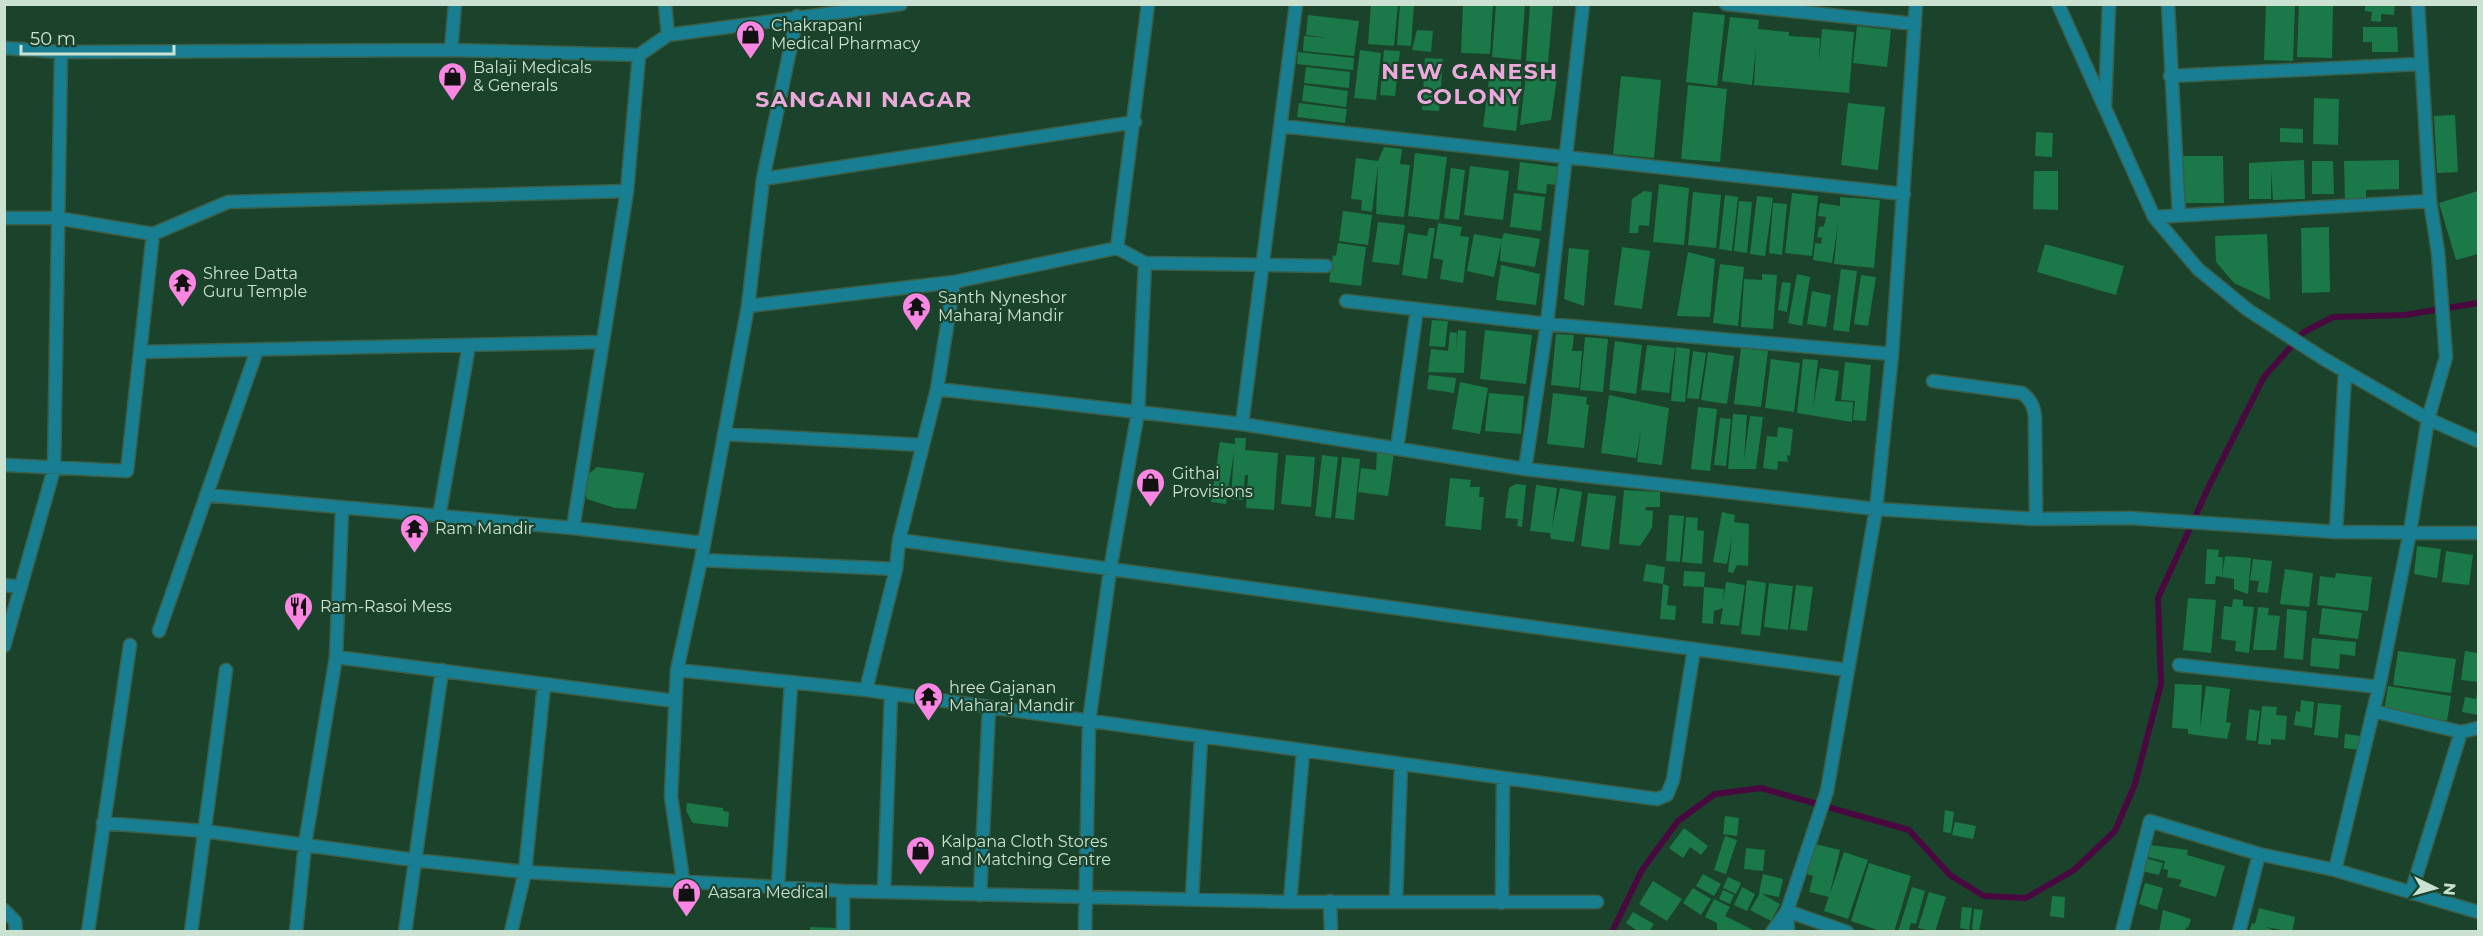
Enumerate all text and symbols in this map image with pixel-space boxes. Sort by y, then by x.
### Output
place label: Chakrapani Medical Pharmacy [771,16,920,53]
scale bar [21,18,174,56]
shop icon: Chakrapani Medical Pharmacy [734,18,766,60]
text: 50 m [30,28,76,50]
place label: Balaji Medicals & Generals [473,58,592,95]
district label: NEW GANESH COLONY [1381,58,1559,110]
shop icon: Balaji Medicals & Generals [436,60,468,102]
district label: SANGANI NAGAR [755,86,973,113]
place label: Shree Datta Guru Temple [203,264,307,301]
temple icon: Shree Datta Guru Temple [166,266,198,308]
place label: Santh Nyneshor Maharaj Mandir [938,288,1067,325]
temple icon: Santh Nyneshor Maharaj Mandir [901,290,933,332]
place label: Githai Provisions [1172,464,1253,501]
shop icon: Githai Provisions [1135,466,1167,508]
temple icon: Ram Mandir [398,512,430,554]
place label: Ram Mandir [435,519,534,538]
restaurant icon: Ram-Rasoi Mess [283,590,315,632]
place label: Ram-Rasoi Mess [320,597,452,616]
place label: hree Gajanan Maharaj Mandir [949,678,1075,715]
temple icon: hree Gajanan Maharaj Mandir [912,680,944,722]
place label: Kalpana Cloth Stores and Matching Centre [941,832,1111,869]
shop icon: Kalpana Cloth Stores and Matching Centre [904,834,936,876]
north arrow [2405,858,2465,918]
shop icon: Aasara Medical [671,876,703,918]
text: N [2439,882,2459,897]
place label: Aasara Medical [708,883,828,902]

